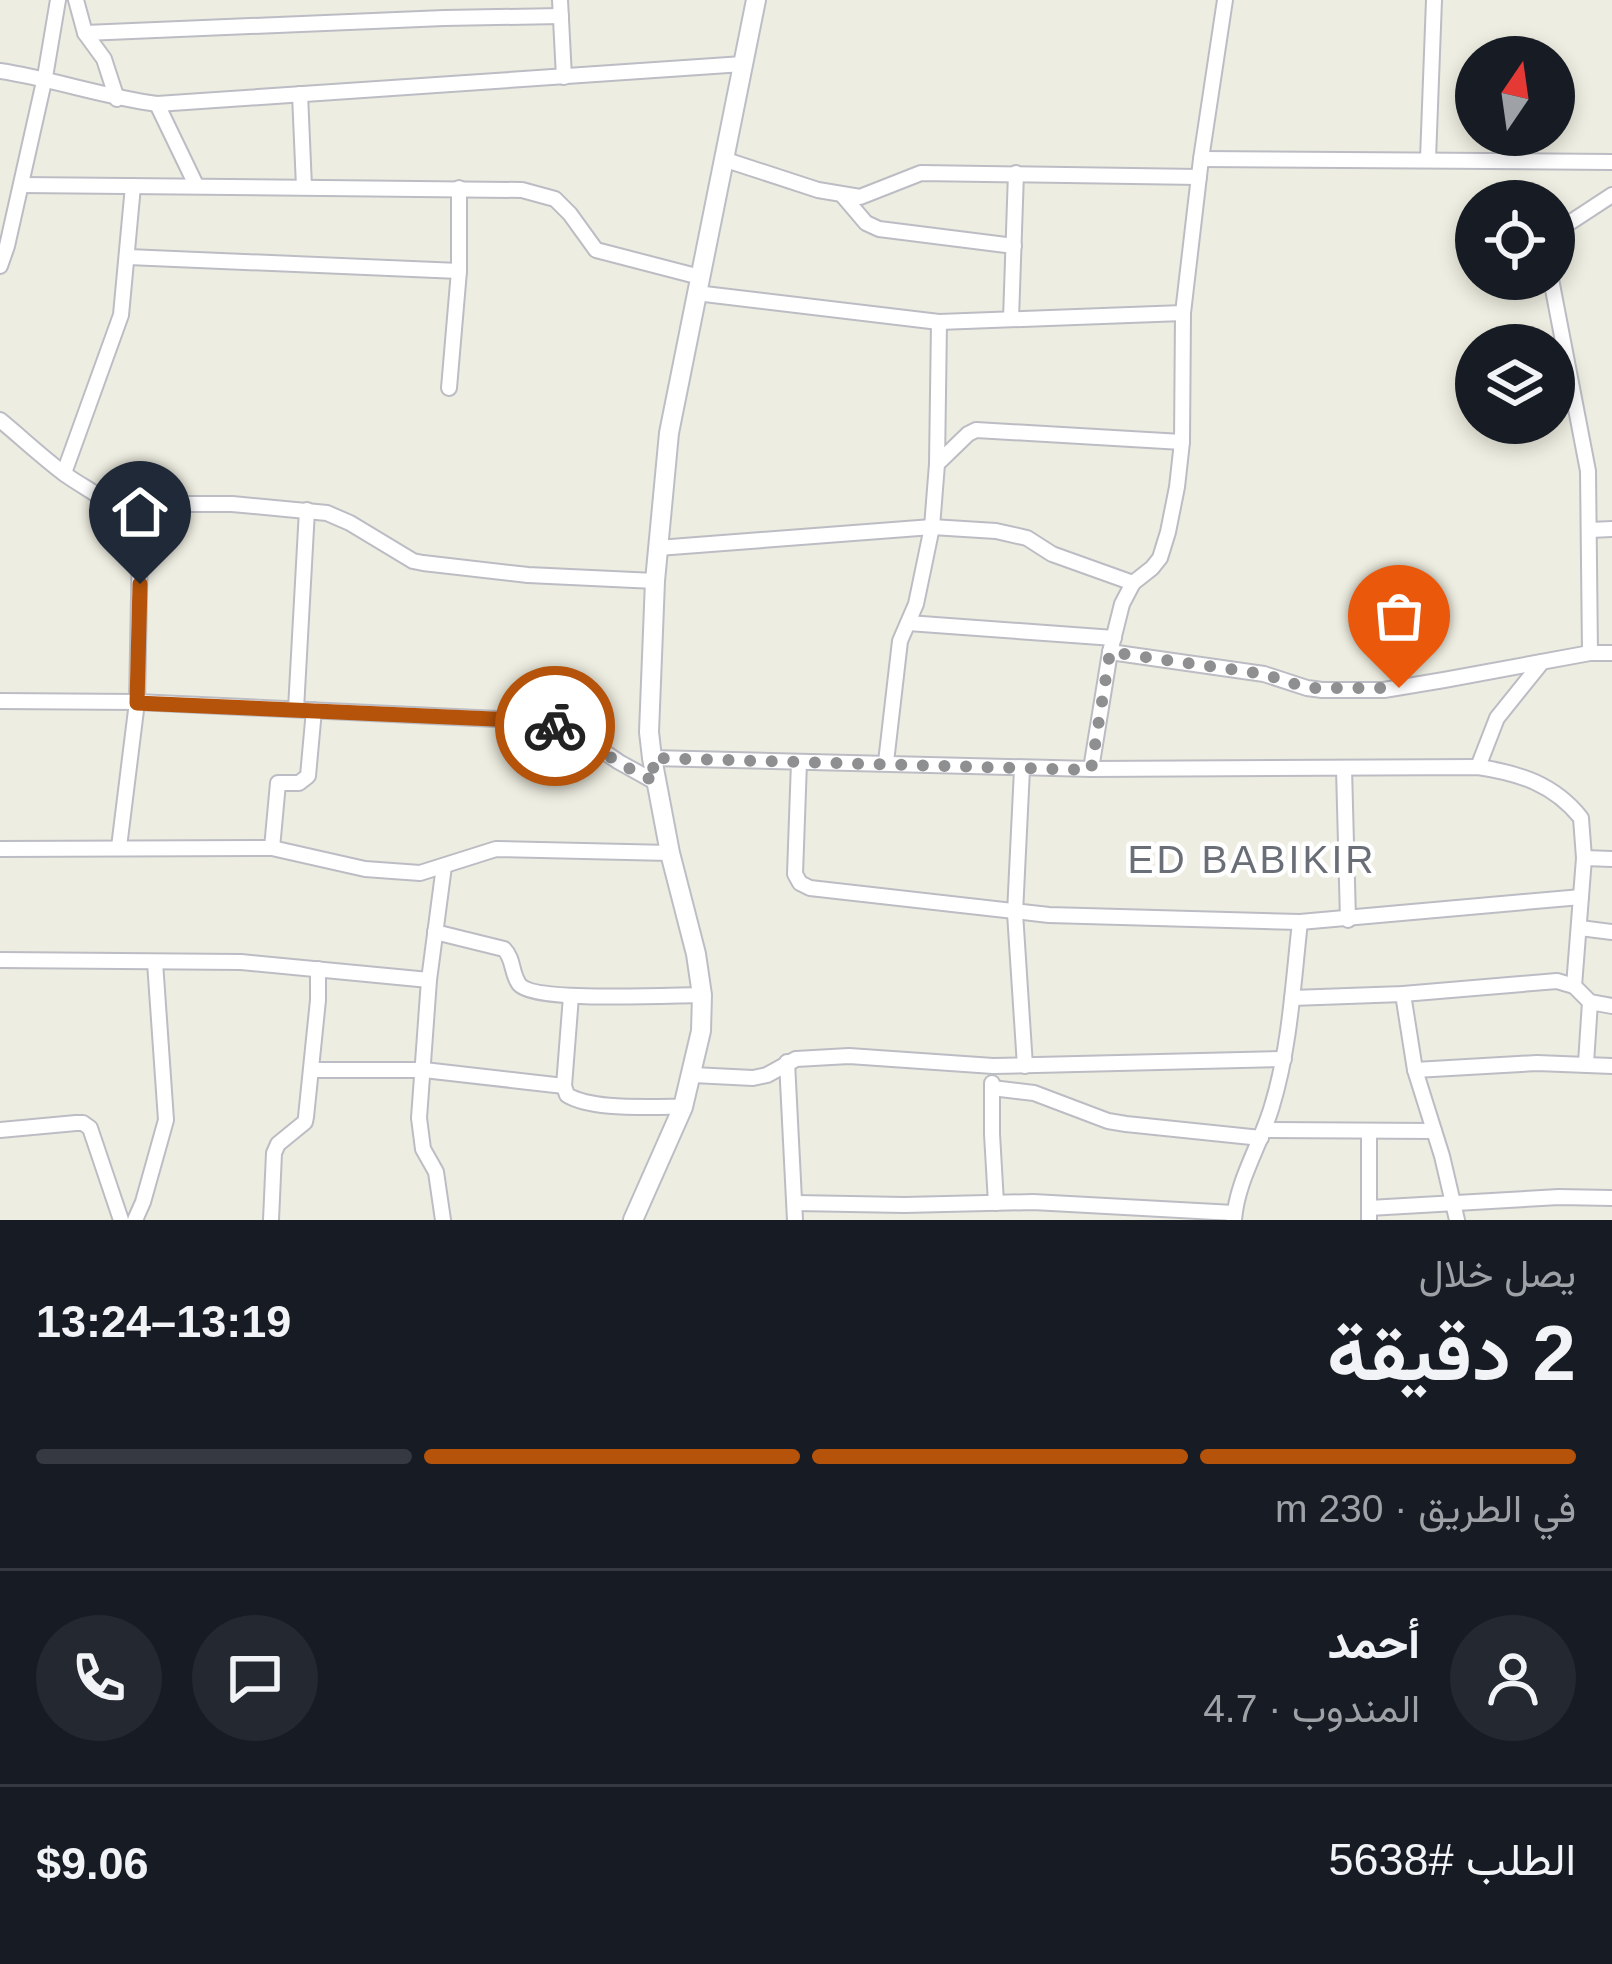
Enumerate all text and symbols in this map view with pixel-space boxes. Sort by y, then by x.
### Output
north arrow [1455,36,1575,156]
map controls [1455,36,1575,444]
button: locate [1455,180,1575,300]
button: layers [1455,324,1575,444]
pin [89,461,191,584]
icon: home [107,479,173,545]
pin [1348,565,1450,688]
icon: bag [1366,583,1432,649]
courier [495,666,615,786]
icon: bike [522,693,588,759]
district label: ED BABIKIR [1128,838,1376,881]
text: يصل خلال [1419,1252,1576,1295]
text: 13:19–13:24 [36,1296,291,1347]
text: 2 دقيقة [1327,1309,1576,1397]
text: في الطريق · 230 m [1275,1487,1576,1530]
button: phone [36,1615,162,1741]
button: chat [192,1615,318,1741]
button: person [1450,1615,1576,1741]
text: أحمد [1328,1617,1420,1668]
text: المندوب · 4.7 [1203,1687,1420,1730]
text: الطلب #5638 [1328,1834,1576,1885]
text: $9.06 [36,1838,149,1889]

